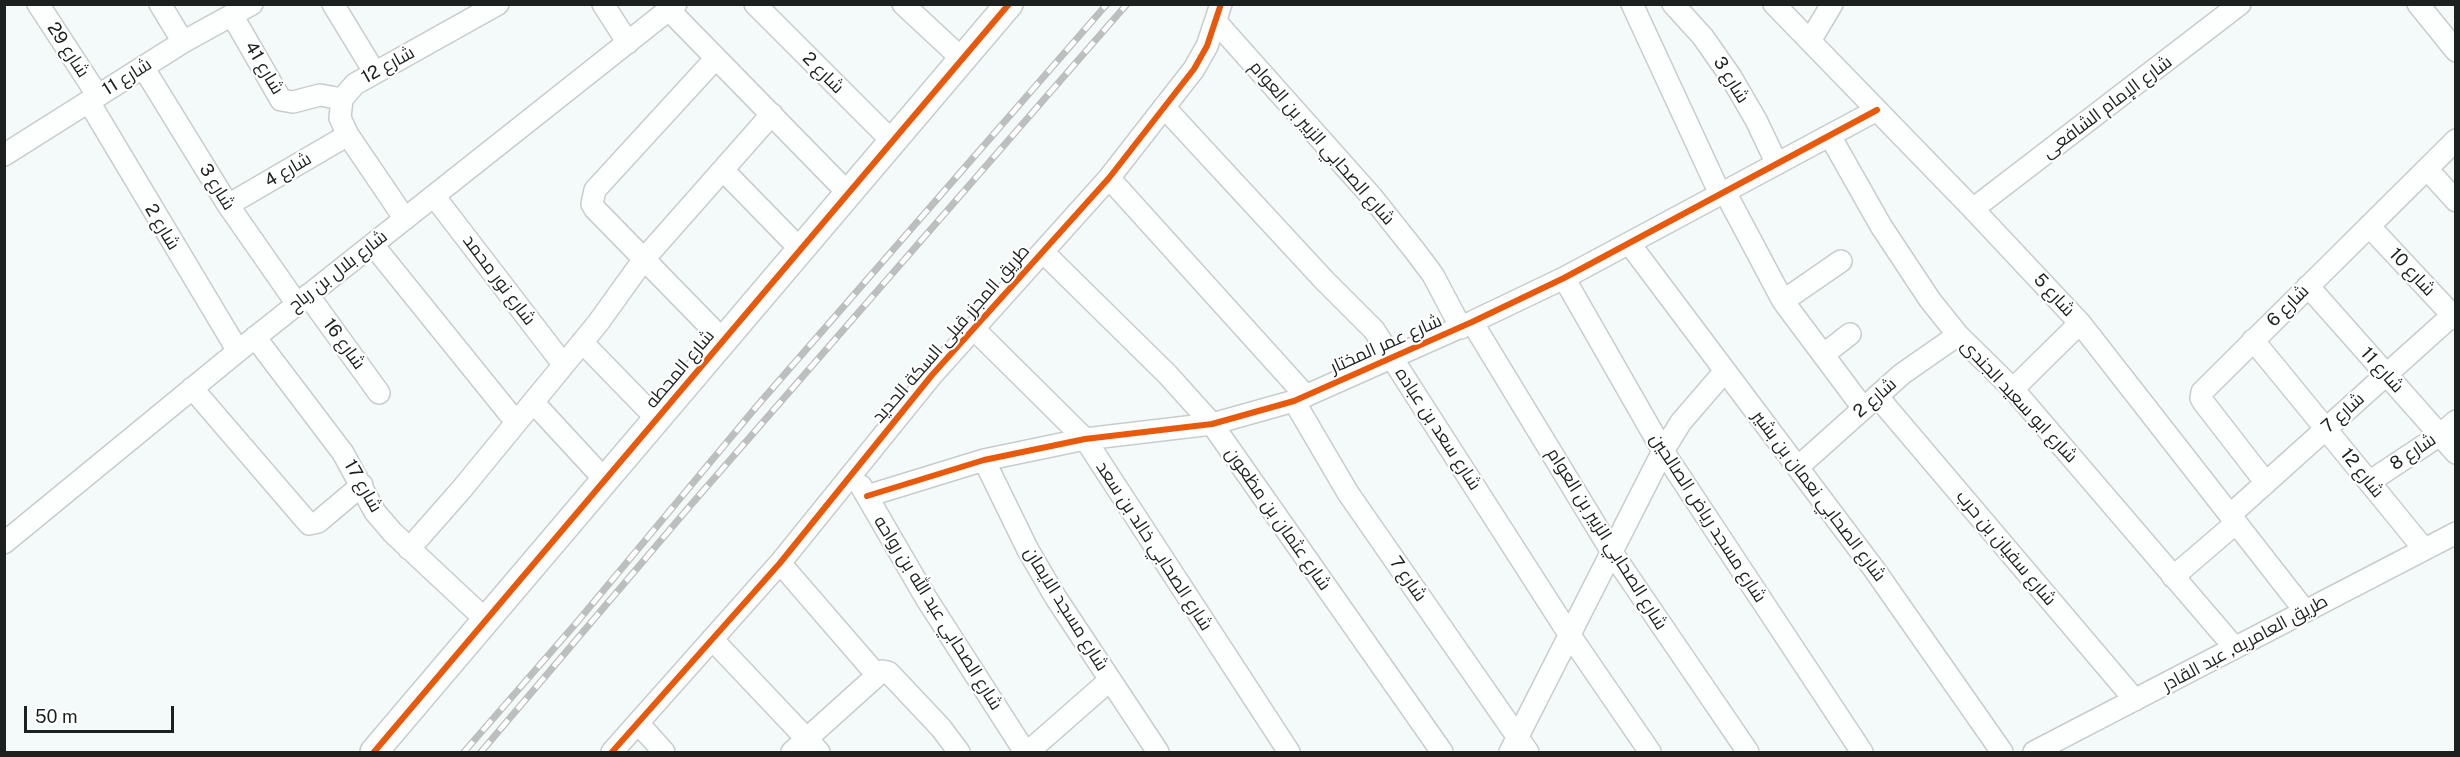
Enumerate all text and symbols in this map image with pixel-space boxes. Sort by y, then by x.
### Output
street label: شارع 29 [42,18,94,82]
street label: شارع 41 [240,38,288,98]
street label: شارع 12 [358,42,418,88]
street label: شارع 2 [798,48,848,98]
street label: شارع الإمام الشافعى [2038,51,2176,163]
street label: شارع 3 [1708,53,1754,107]
street label: شارع 11 [98,54,156,100]
street label: شارع الصحابي الزبير بن العوام [1245,57,1399,229]
street label: شارع 4 [261,148,315,192]
street label: شارع 3 [194,160,240,214]
street label: شارع 2 [140,200,184,254]
street label: شارع بلال بن رباح [284,226,392,316]
street label: شارع نور محمد [458,230,540,330]
street label: طريق المجزر قبلى السكة الحديد [868,241,1034,427]
street label: شارع 10 [2384,244,2440,300]
street label: شارع 5 [2029,269,2079,321]
street label: شارع 6 [2263,281,2313,331]
street label: شارع عمر المختار [1327,310,1445,378]
street label: شارع 16 [318,314,370,374]
street label: شارع المحطه [641,325,719,413]
street label: شارع ابو سعيد الجندى [1956,335,2082,467]
street label: شارع 11 [2356,343,2408,397]
street label: شارع سعد بن عباده [1390,364,1486,494]
street label: شارع 2 [1849,373,1901,423]
street label: شارع 7 [2317,388,2369,438]
street label: شارع الصحابي نعمان بن بشير [1748,406,1890,586]
street label: شارع مسجد رياض الصالحين [1645,429,1771,607]
street label: شارع 8 [2386,429,2440,475]
street label: شارع عثمان بن مظعون [1220,443,1336,595]
street label: شارع الصحابي الزبير بن العوام [1542,444,1672,634]
street label: شارع 12 [2336,444,2388,502]
street label: شارع 17 [339,456,387,516]
street label: شارع الصحابي خالد بن سعد [1091,457,1217,635]
street label: شارع سفيان بن حرب [1951,486,2061,610]
street label: شارع الصحابي عبد الله بن رواحه [869,512,1007,714]
street label: شارع مسجد الايمان [1019,543,1113,675]
street label: شارع 7 [1385,552,1431,606]
street label: طريق العامريه, عبد القادر [2159,590,2331,696]
scale bar [27,694,177,732]
text: 50 m [35,706,78,727]

